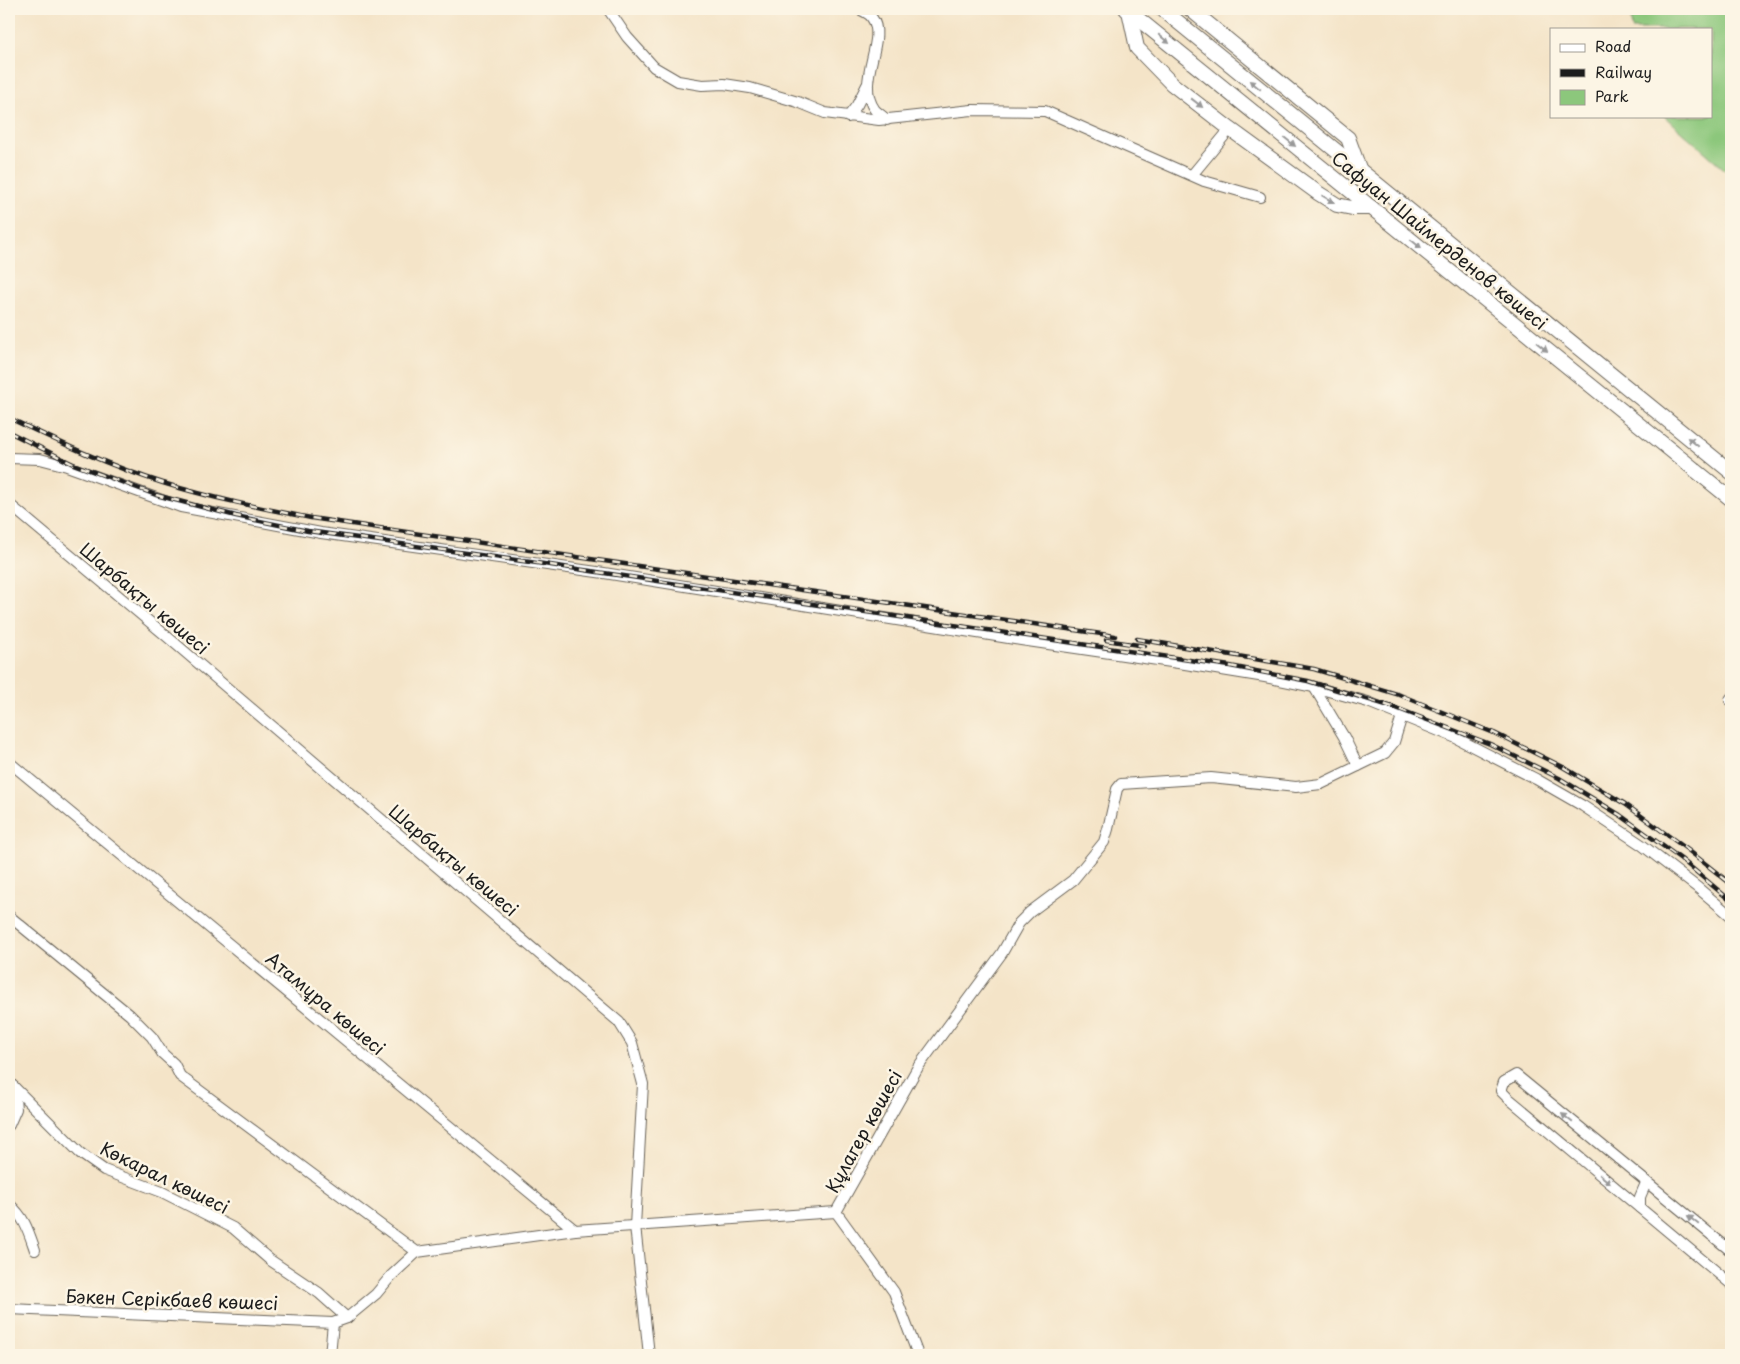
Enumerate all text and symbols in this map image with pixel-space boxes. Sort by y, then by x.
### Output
legend [1550,28,1712,118]
one-way arrow [1157,34,1170,45]
text: Road [1595,34,1631,57]
text: Railway [1595,60,1652,83]
one-way arrow [1249,80,1262,91]
text: Park [1595,84,1629,107]
one-way arrow [1190,97,1203,108]
one-way arrow [1283,136,1296,147]
street label: Сафуан Шаймерденов көшесі [1326,144,1554,336]
one-way arrow [1321,194,1334,203]
one-way arrow [1409,239,1422,250]
one-way arrow [1536,341,1549,352]
one-way arrow [1687,436,1700,447]
street label: Шарбақты көшесі [74,536,216,660]
street label: Шарбақты көшесі [383,798,525,922]
street label: Атамұра көшесі [260,945,392,1061]
street label: Құлагер көшесі [818,1065,908,1197]
one-way arrow [1561,1112,1574,1123]
street label: Көкарал көшесі [96,1134,234,1220]
one-way arrow [1599,1173,1611,1184]
one-way arrow [1687,1215,1700,1226]
street label: Бәкен Серікбаев көшесі [65,1282,279,1316]

